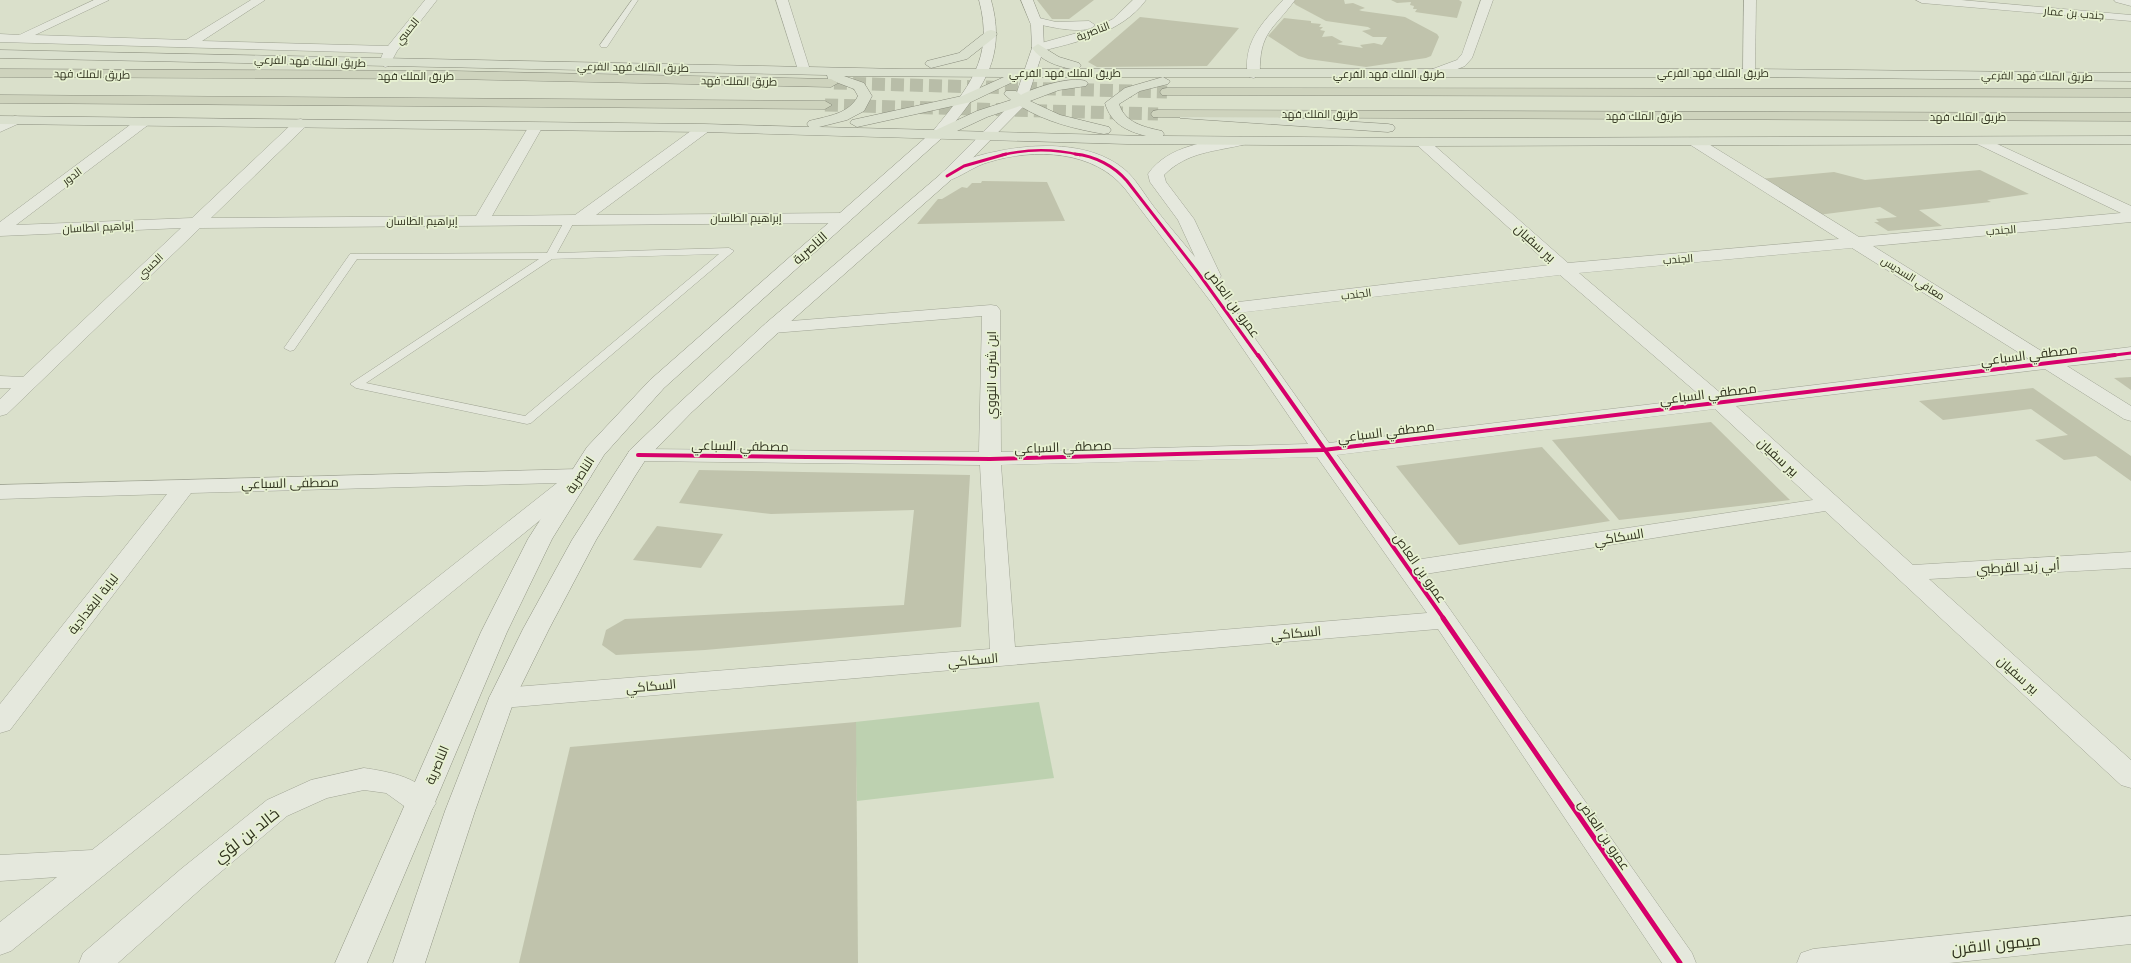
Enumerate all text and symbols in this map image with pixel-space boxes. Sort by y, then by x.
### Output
street label: جندب بن عمار [2042,3,2105,23]
street label: الحسي [392,15,423,48]
street label: الناصرية [1074,18,1112,44]
street label: طريق الملك فهد الفرعي [254,52,366,72]
street label: طريق الملك فهد الفرعي [577,59,689,77]
street label: طريق الملك فهد [54,66,130,82]
street label: طريق الملك فهد الفرعي [1009,66,1121,82]
street label: طريق الملك فهد الفرعي [1657,66,1769,82]
street label: طريق الملك فهد الفرعي [1333,67,1445,83]
street label: طريق الملك فهد الفرعي [1981,68,2093,86]
street label: طريق الملك فهد [378,69,454,83]
street label: طريق الملك فهد [701,73,777,89]
street label: طريق الملك فهد [1282,107,1358,121]
street label: طريق الملك فهد [1606,109,1682,123]
street label: طريق الملك فهد [1930,110,2006,124]
street label: الدور [59,164,85,188]
street label: إبراهيم الطاسان [710,211,782,226]
street label: إبراهيم الطاسان [386,214,458,229]
street label: إبراهيم الطاسان [62,218,134,237]
street label: بير سفيان [1511,220,1559,266]
street label: الجندب [1985,222,2017,238]
street label: الناصرية [789,228,831,268]
street label: الحسي [134,250,167,282]
street label: الجندب [1662,251,1694,267]
street label: معافي السديس [1878,253,1947,305]
street label: عمرو بن العاص [1202,265,1264,341]
street label: الجندب [1340,285,1372,303]
street label: ابن شرف النووي [983,331,1002,419]
street label: مصطفي السباعي [1980,341,2079,371]
street label: مصطفي السباعي [1659,380,1758,410]
street label: مصطفي السباعي [1337,418,1436,448]
street label: بير سفيان [1754,434,1802,480]
street label: مصطفي السباعي [691,437,789,457]
street label: مصطفي السباعي [1014,437,1112,459]
street label: الناصرية [562,453,598,497]
street label: مصطفى السباعي [241,474,339,494]
street label: السكاكي [1593,525,1645,551]
street label: عمرو بن العاص [1390,530,1450,606]
street label: أبي زيد القرطبي [1976,556,2061,580]
street label: لبابة البغدادية [64,570,122,638]
street label: السكاكي [1270,622,1322,646]
street label: السكاكي [947,649,999,673]
street label: بير سفيان [1994,652,2042,698]
street label: السكاكي [625,675,677,699]
street label: الناصرية [421,743,453,787]
street label: عمرو بن العاص [1574,796,1634,874]
street label: خالد بن لؤي [209,803,286,870]
street label: ميمون الاقرن [1950,929,2042,960]

